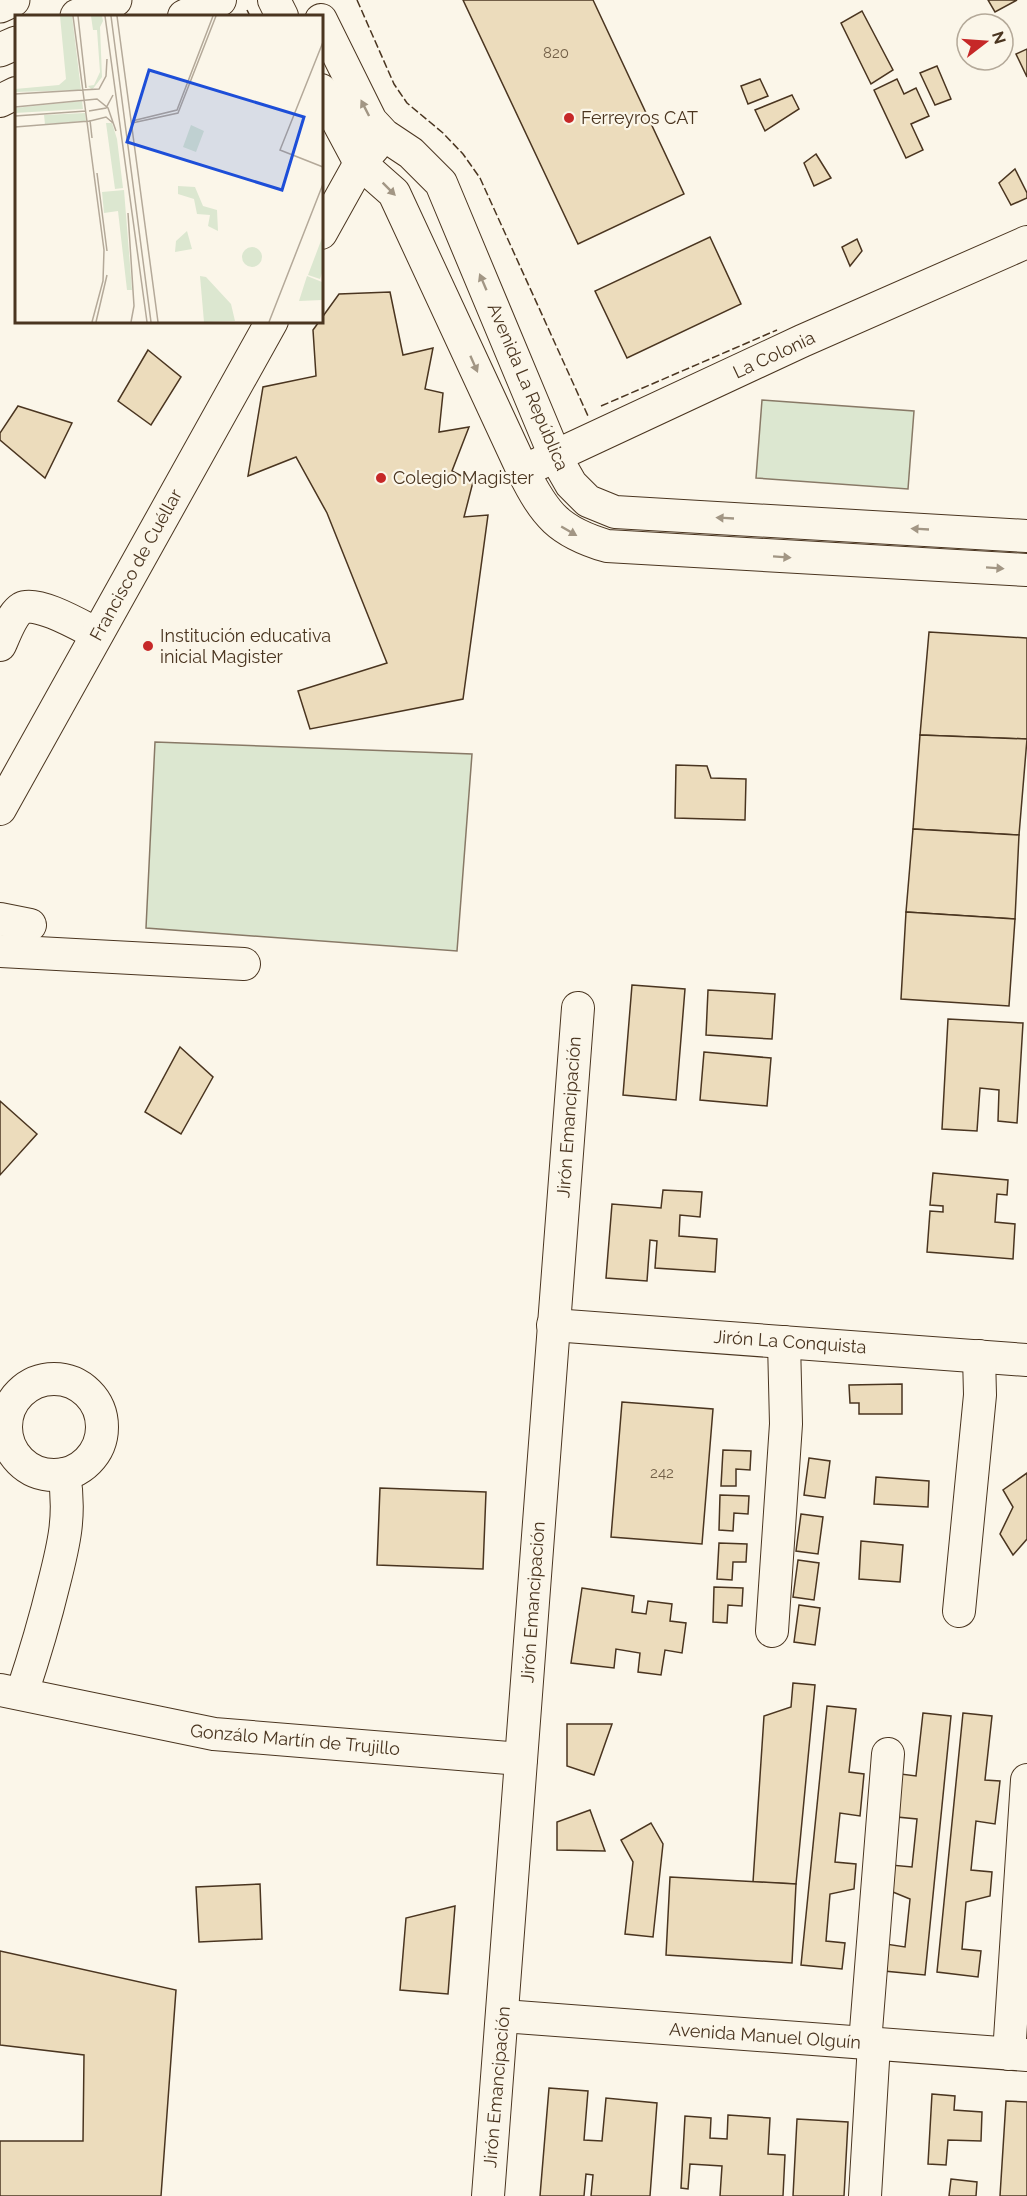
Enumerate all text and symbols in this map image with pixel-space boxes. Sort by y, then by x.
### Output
north arrow [955,12,1015,72]
inset map [15,15,322,322]
text: N [988,29,1010,46]
house number: 820 [543,44,569,62]
one-way arrow [360,100,370,117]
place label: Ferreyros CAT [581,107,698,128]
marker: Ferreyros CAT [562,111,576,125]
one-way arrow [381,182,395,196]
one-way arrow [478,273,488,291]
street label: Avenida La República [484,300,573,474]
street label: La Colonia [730,326,818,383]
one-way arrow [469,355,478,372]
place label: Colegio Magister [393,467,535,488]
marker: Colegio Magister [374,471,388,485]
street label: Francisco de Cuéllar [85,485,186,644]
one-way arrow [716,513,735,523]
one-way arrow [561,525,577,536]
one-way arrow [910,525,929,534]
one-way arrow [772,552,791,561]
one-way arrow [986,563,1005,573]
place label: Institución educativa inicial Magister [160,625,331,667]
marker: Institución educativa inicial Magister [141,639,155,653]
street label: Jirón Emancipación [552,1036,585,1198]
street label: Jirón La Conquista [713,1326,867,1357]
house number: 242 [650,1464,674,1482]
street label: Jirón Emancipación [516,1521,549,1683]
street label: Gonzálo Martín de Trujillo [189,1720,401,1759]
street label: Jirón Emancipación [479,2005,514,2168]
street label: Avenida Manuel Olguín [668,2018,862,2053]

